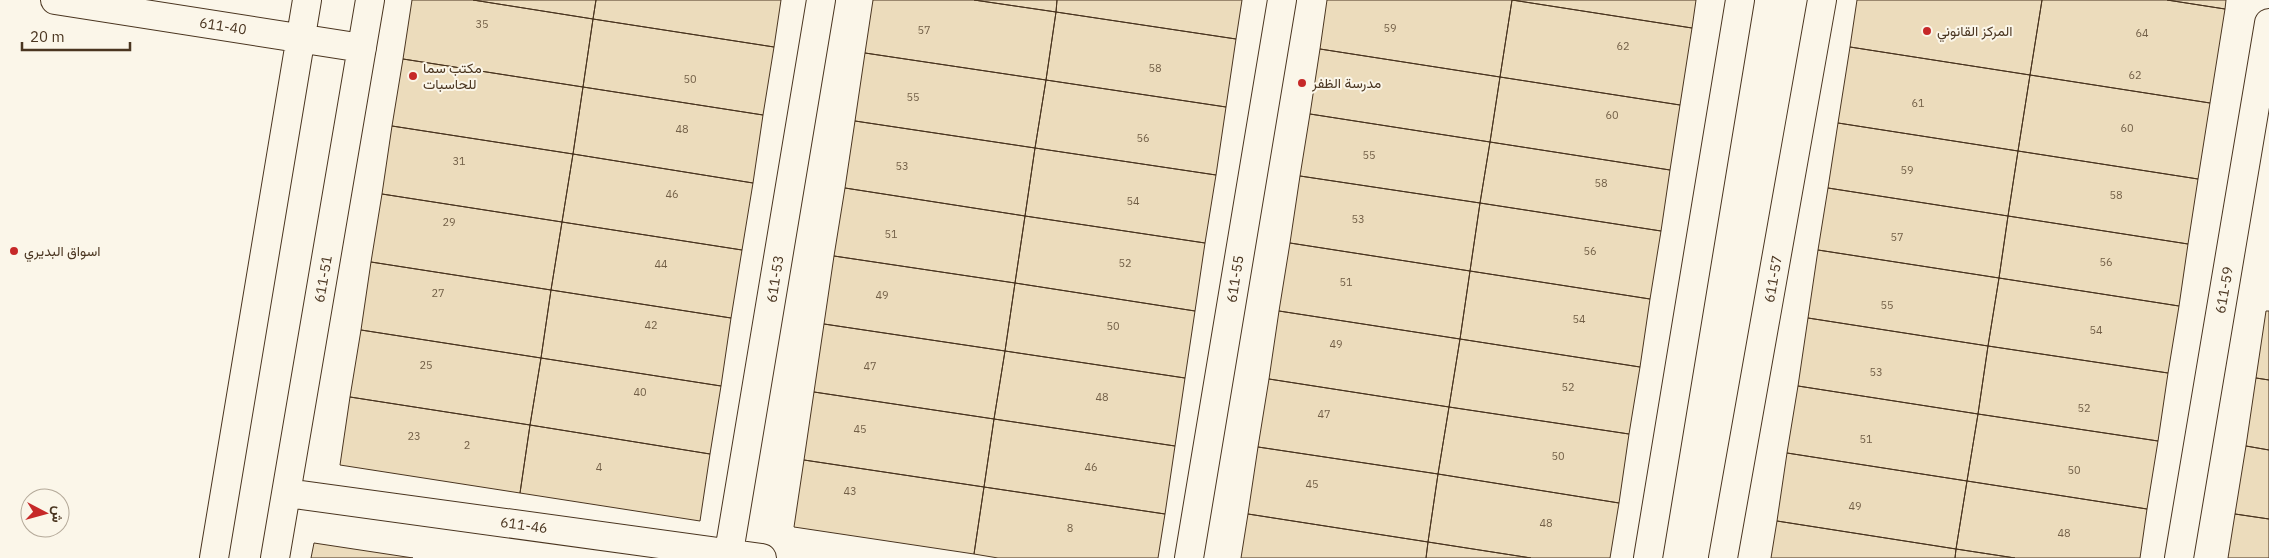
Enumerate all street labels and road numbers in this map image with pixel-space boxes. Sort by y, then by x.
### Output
street label: 611-40 [198,13,248,39]
street label: 611-51 [310,254,336,304]
street label: 611-53 [762,254,788,304]
street label: 611-55 [1222,254,1248,304]
street label: 611-57 [1760,254,1786,304]
street label: 611-59 [2211,265,2237,315]
street label: 611-46 [499,513,549,537]

